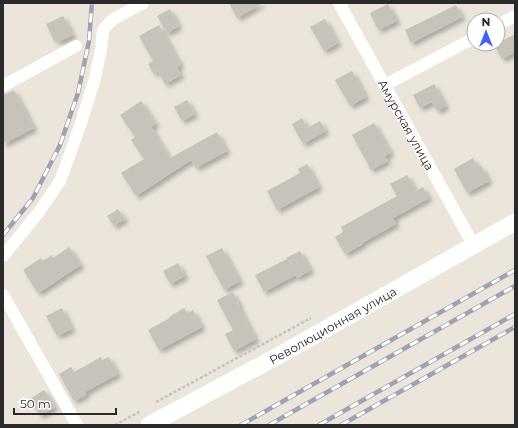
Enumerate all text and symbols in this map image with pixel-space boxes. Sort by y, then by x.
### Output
north arrow [466,12,506,52]
text: N [482,15,490,29]
street label: Амурская улица [375,76,438,173]
street label: Революционная улица [266,283,399,367]
scale bar [14,390,116,416]
text: 50 m [20,396,51,411]

